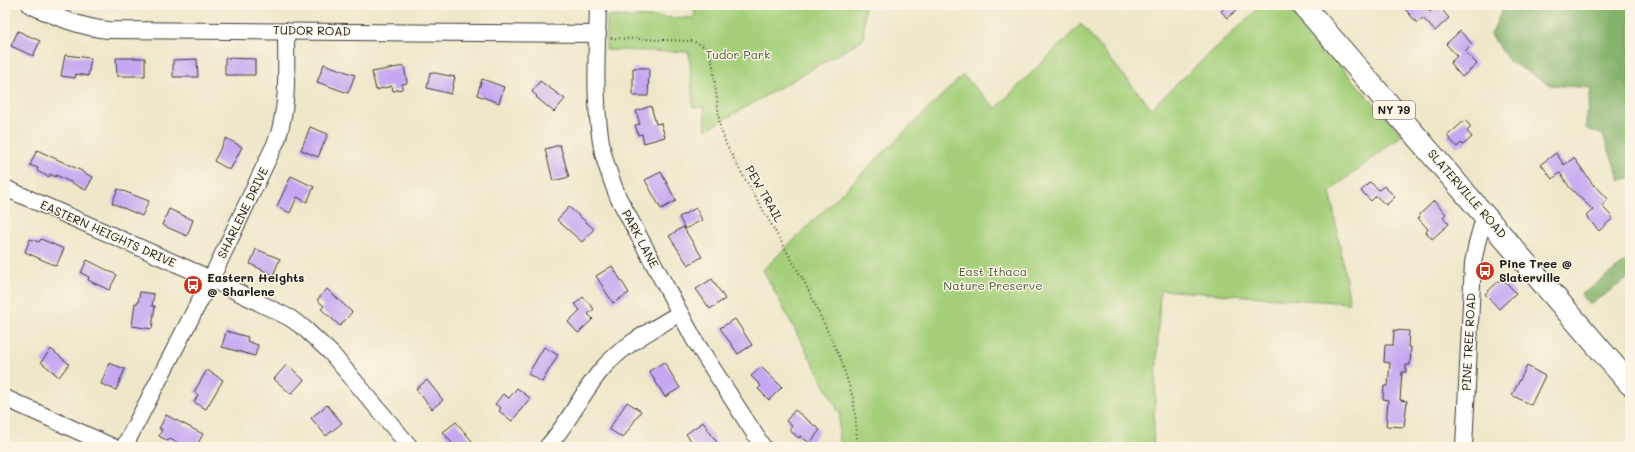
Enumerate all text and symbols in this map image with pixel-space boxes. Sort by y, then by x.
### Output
street label: TUDOR ROAD [273,21,351,39]
park label: Tudor Park [705,46,771,62]
road number: NY 79 [1373,101,1415,119]
street label: SLATERVILLE ROAD [1425,146,1511,241]
street label: PEW TRAIL [742,162,788,225]
street label: SHARLENE DRIVE [213,164,271,261]
street label: EASTERN HEIGHTS DRIVE [38,196,179,270]
street label: PARK LANE [619,207,663,271]
place label: Pine Tree @ Slaterville [1499,255,1572,285]
bus stop icon: Pine Tree @ Slaterville [1474,260,1496,282]
park label: East Ithaca Nature Preserve [943,263,1043,293]
place label: Eastern Heights @ Sharlene [207,269,304,299]
bus stop icon: Eastern Heights @ Sharlene [182,274,204,296]
street label: PINE TREE ROAD [1457,293,1479,391]

